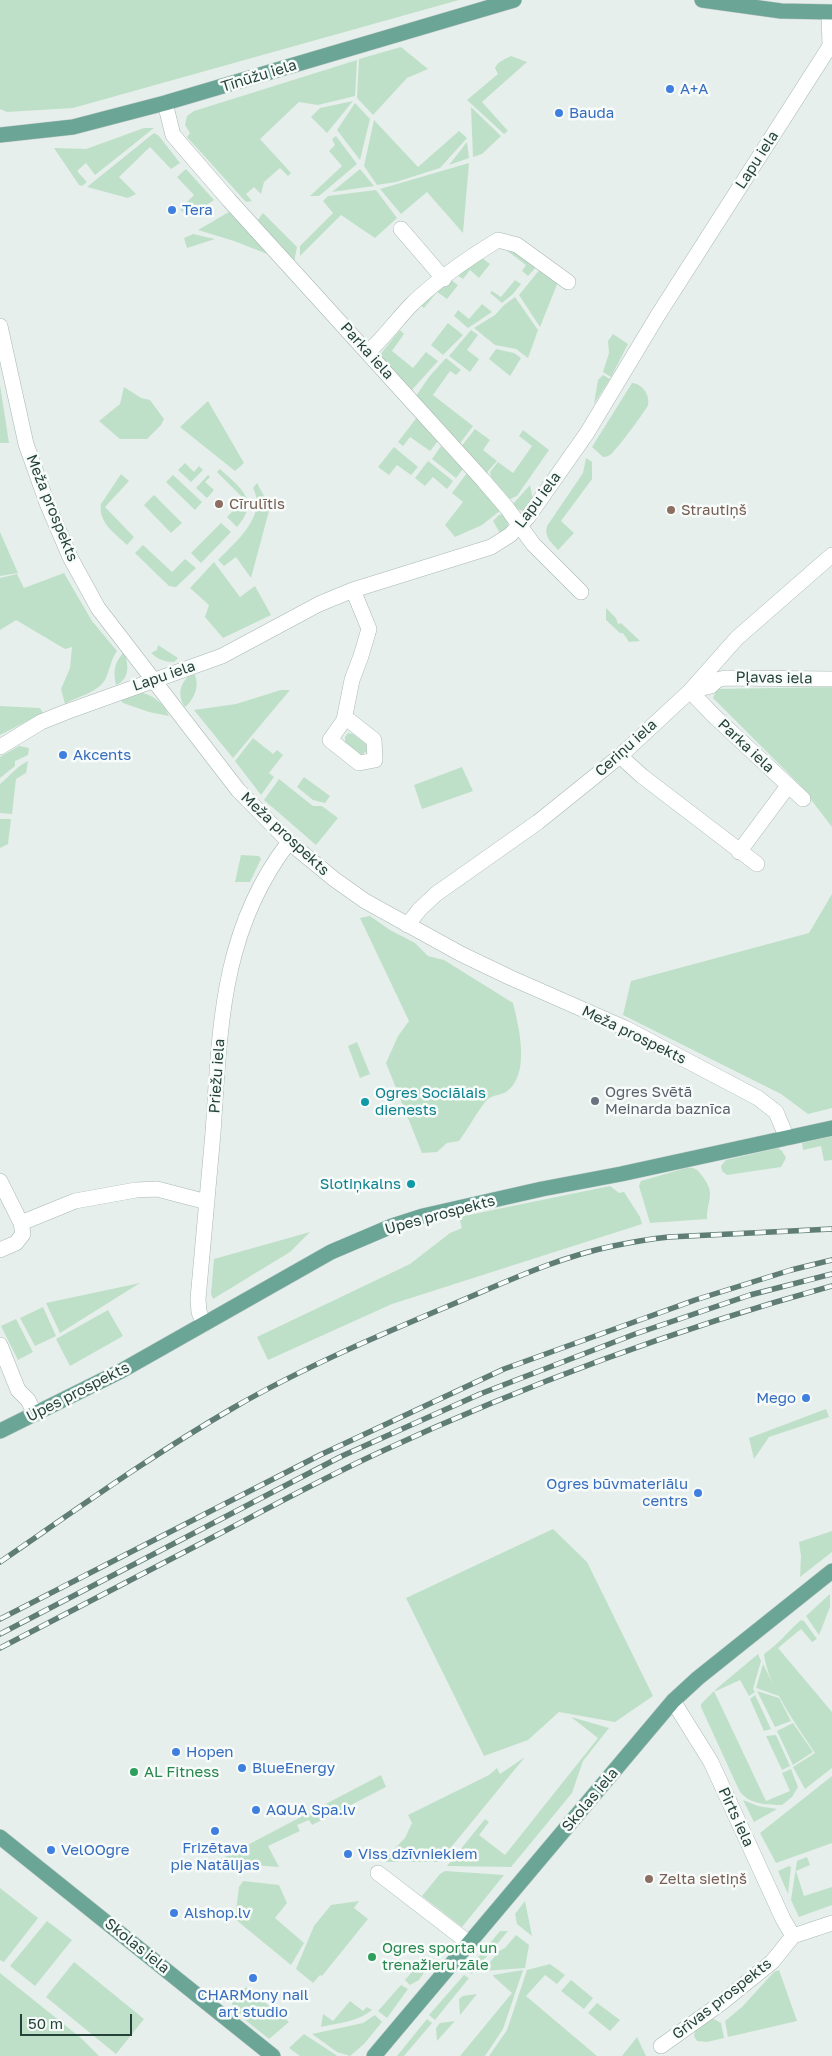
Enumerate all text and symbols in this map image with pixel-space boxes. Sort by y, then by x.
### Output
street label: Tīnūžu iela [219,56,299,96]
place label: A+A [680,80,708,98]
marker: A+A [664,83,676,95]
place label: Bauda [569,104,614,122]
marker: Bauda [553,107,565,119]
street label: Lapu iela [732,128,782,192]
place label: Tera [182,201,213,219]
marker: Tera [166,204,178,216]
street label: Parka iela [337,319,397,383]
street label: Meža prospekts [22,452,82,564]
street label: Lapu iela [511,469,565,531]
place label: Cīrulītis [229,495,285,513]
marker: Cīrulītis [213,498,225,510]
place label: Strautiņš [681,501,747,519]
marker: Strautiņš [665,504,677,516]
street label: Lapu iela [130,657,198,695]
street label: Pļavas iela [735,668,813,688]
street label: Parka iela [714,715,778,777]
street label: Ceriņu iela [591,716,661,780]
place label: Akcents [73,746,131,764]
marker: Akcents [57,749,69,761]
street label: Meža prospekts [237,789,333,879]
street label: Meža prospekts [579,1002,689,1068]
street label: Priežu iela [205,1038,229,1114]
place label: Ogres Svētā Meinarda baznīca [605,1083,731,1118]
place label: Ogres Sociālais dienests [375,1084,486,1119]
marker: Ogres Svētā Meinarda baznīca [589,1095,601,1107]
marker: Ogres Sociālais dienests [359,1096,371,1108]
place label: Slotiņkalns [320,1175,401,1193]
marker: Slotiņkalns [405,1178,417,1190]
street label: Upes prospekts [383,1192,497,1238]
street label: Upes prospekts [24,1358,132,1426]
place label: Mego [756,1389,796,1407]
marker: Mego [800,1392,812,1404]
place label: Ogres būvmateriālu centrs [546,1475,688,1510]
marker: Ogres būvmateriālu centrs [692,1487,704,1499]
place label: Hopen [186,1743,234,1761]
marker: Hopen [170,1746,182,1758]
place label: BlueEnergy [252,1759,335,1777]
marker: BlueEnergy [236,1762,248,1774]
place label: AL Fitness [144,1763,219,1781]
street label: Skolas iela [558,1764,622,1836]
marker: AL Fitness [128,1766,140,1778]
street label: Pirts iela [714,1784,758,1850]
place label: AQUA Spa.lv [266,1801,356,1819]
marker: AQUA Spa.lv [250,1804,262,1816]
marker: Frizētava pie Natālijas [209,1825,221,1837]
place label: Frizētava pie Natālijas [170,1839,260,1874]
place label: VelOOgre [61,1841,129,1859]
marker: VelOOgre [45,1844,57,1856]
place label: Viss dzīvniekiem [358,1845,477,1863]
marker: Viss dzīvniekiem [342,1848,354,1860]
place label: Zelta sietiņš [659,1870,747,1888]
marker: Zelta sietiņš [643,1873,655,1885]
place label: Alshop.lv [184,1904,251,1922]
marker: Alshop.lv [168,1907,180,1919]
street label: Skolas iela [101,1915,173,1977]
place label: Ogres sporta un trenažieru zāle [382,1939,497,1974]
marker: Ogres sporta un trenažieru zāle [366,1951,378,1963]
street label: Grīvas prospekts [669,1955,775,2043]
marker: CHARMony nail art studio [247,1972,259,1984]
place label: CHARMony nail art studio [197,1986,309,2021]
scale bar [22,2004,135,2036]
text: 50 m [28,2014,63,2032]

